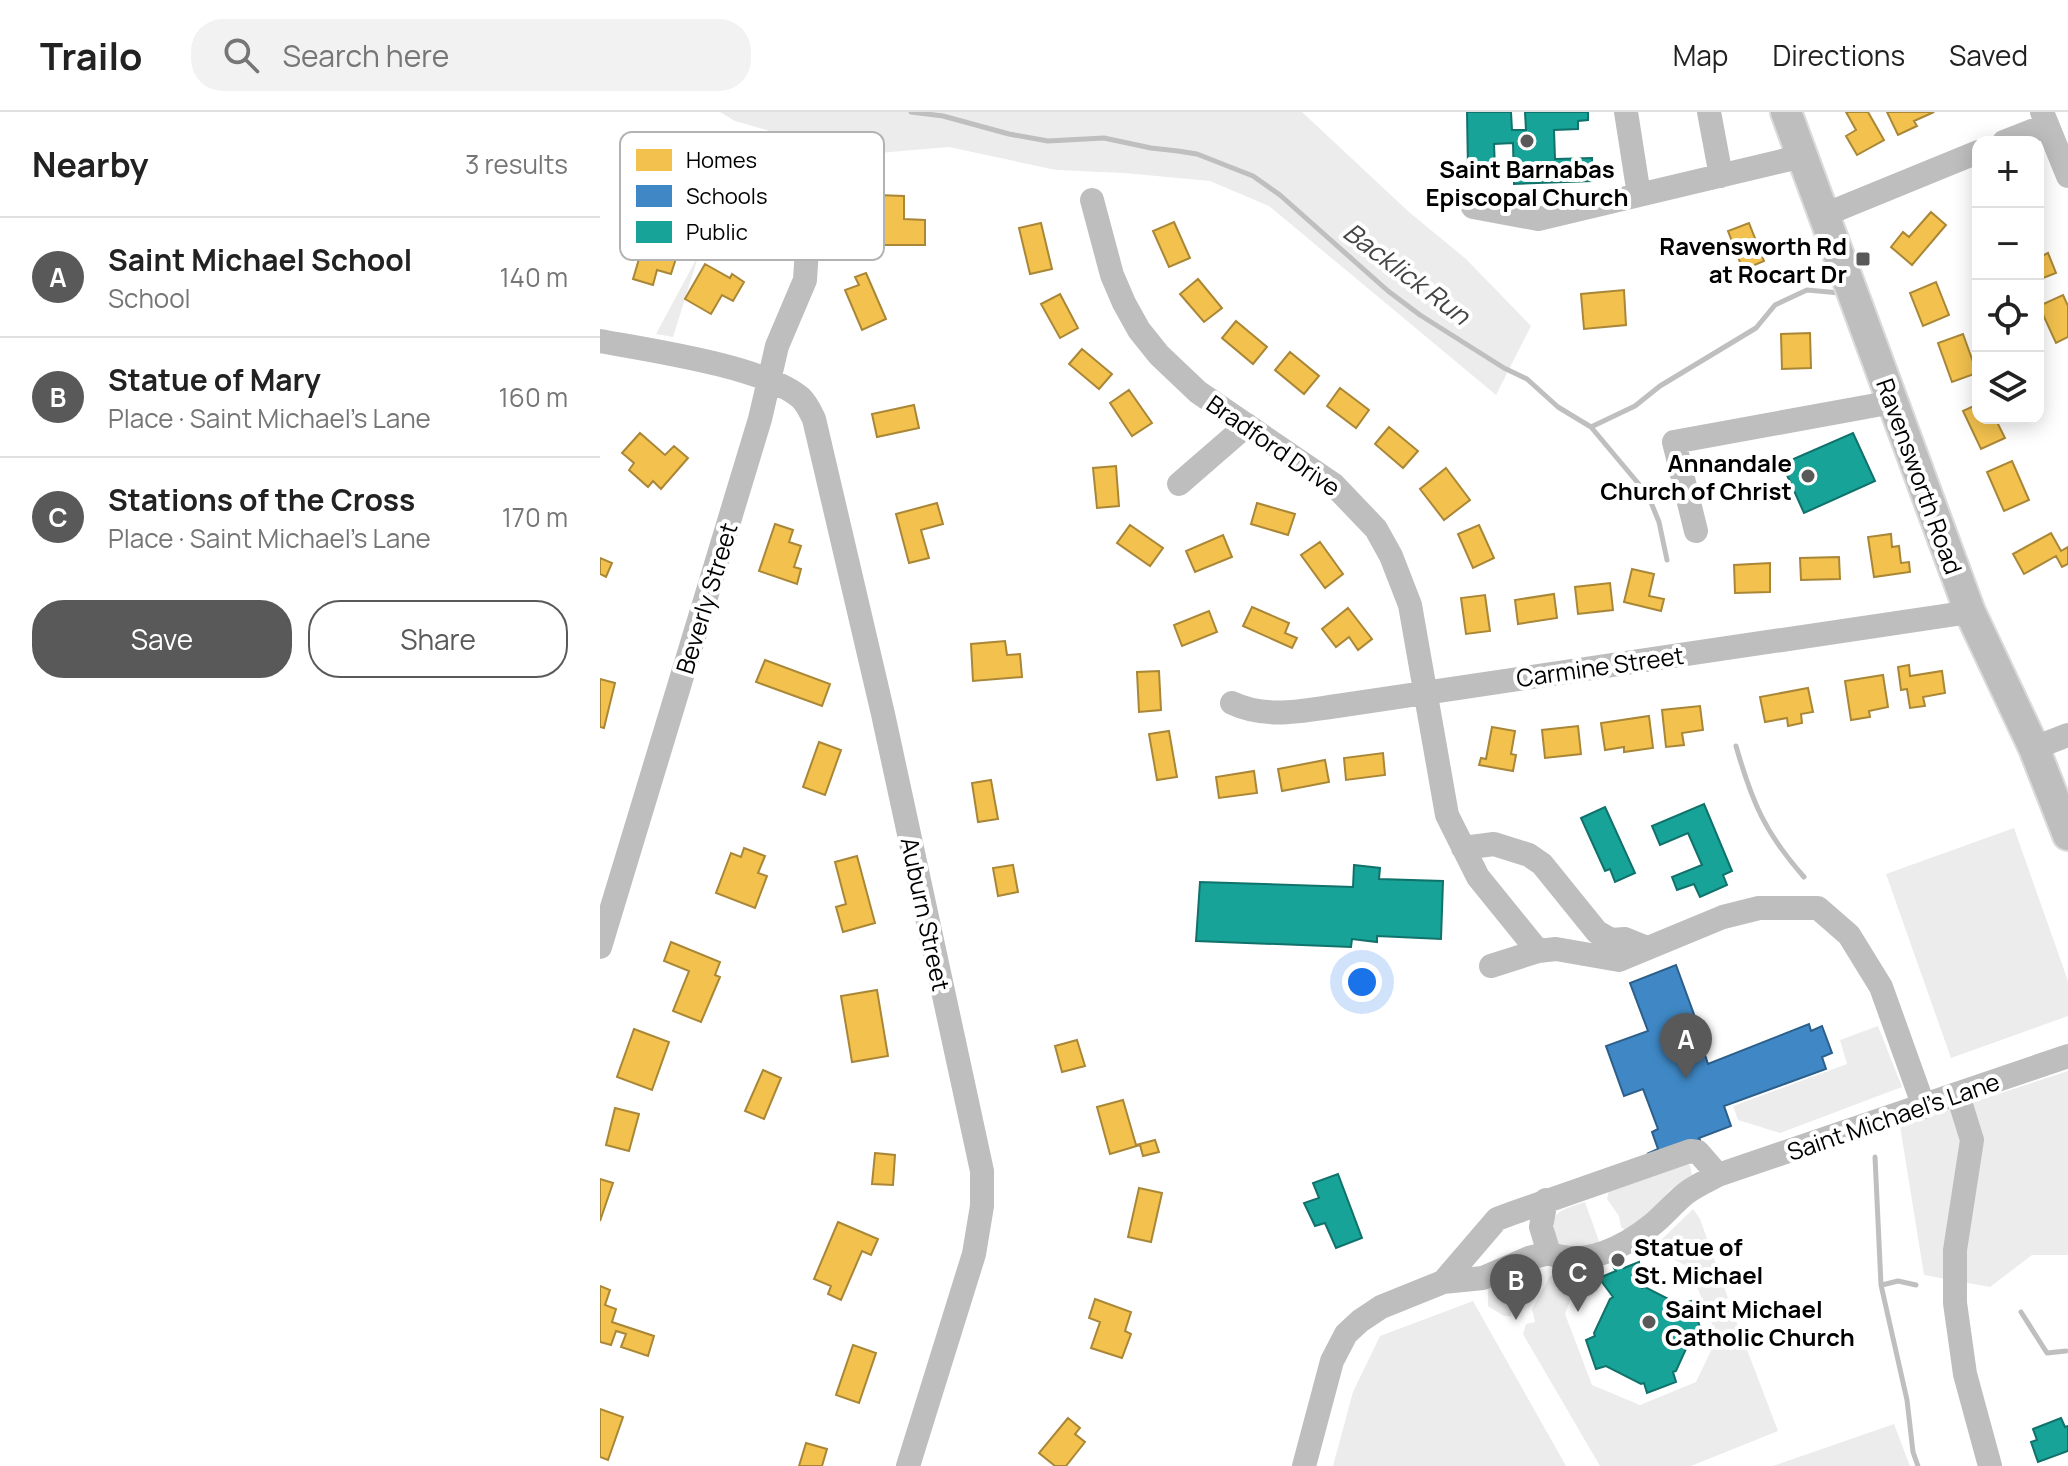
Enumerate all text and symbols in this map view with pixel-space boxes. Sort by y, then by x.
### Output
search box [191,19,751,91]
text: Trailo [40,29,143,81]
icon: search [219,33,263,77]
text: Search here [283,35,449,76]
text: Map [1673,36,1728,74]
text: Directions [1772,36,1905,74]
text: Saved [1949,36,2028,74]
legend [620,132,884,260]
marker: Saint Barnabas Episcopal Church [1518,132,1536,150]
map controls [1972,136,2044,424]
button: + [1972,136,2044,208]
text: Nearby [32,141,148,187]
text: Homes [686,145,757,175]
text: 3 results [465,146,568,182]
place label: Saint Barnabas Episcopal Church [1426,152,1628,213]
text: Schools [686,181,768,211]
button: − [1972,208,2044,280]
water label: Backlick Run [1336,214,1479,333]
text: Public [686,217,748,247]
place label: Ravensworth Rd at Rocart Dr [1659,229,1847,290]
text: Saint Michael School [108,239,412,280]
marker: Ravensworth Rd at Rocart Dr [1854,250,1872,268]
text: A [49,259,67,295]
text: 140 m [499,259,568,295]
text: School [108,280,191,316]
button: locate [1972,280,2044,352]
button: layers [1972,352,2044,424]
text: Statue of Mary [108,359,321,400]
street label: Ravensworth Road [1869,374,1971,578]
text: B [50,379,66,415]
text: 160 m [499,379,568,415]
street label: Bradford Drive [1201,387,1347,503]
text: Place · Saint Michael's Lane [108,400,431,436]
place label: Annandale Church of Christ [1600,446,1792,507]
marker: Annandale Church of Christ [1799,467,1817,485]
text: Stations of the Cross [108,479,415,520]
text: C [48,499,68,535]
text: 170 m [502,499,568,535]
street label: Beverly Street [667,518,745,678]
text: Place · Saint Michael's Lane [108,520,431,556]
button: Save [32,600,292,678]
button: Share [308,600,568,678]
street label: Carmine Street [1514,638,1686,694]
street label: Auburn Street [894,834,958,994]
your location [1342,962,1382,1002]
pin: A [1660,1013,1712,1079]
street label: Saint Michael's Lane [1782,1064,2004,1168]
place label: Statue of St. Michael [1634,1230,1763,1291]
pin: C [1552,1246,1604,1312]
marker: Statue of St. Michael [1609,1251,1627,1269]
pin: B [1490,1254,1542,1320]
place label: Saint Michael Catholic Church [1665,1292,1855,1353]
marker: Saint Michael Catholic Church [1640,1313,1658,1331]

